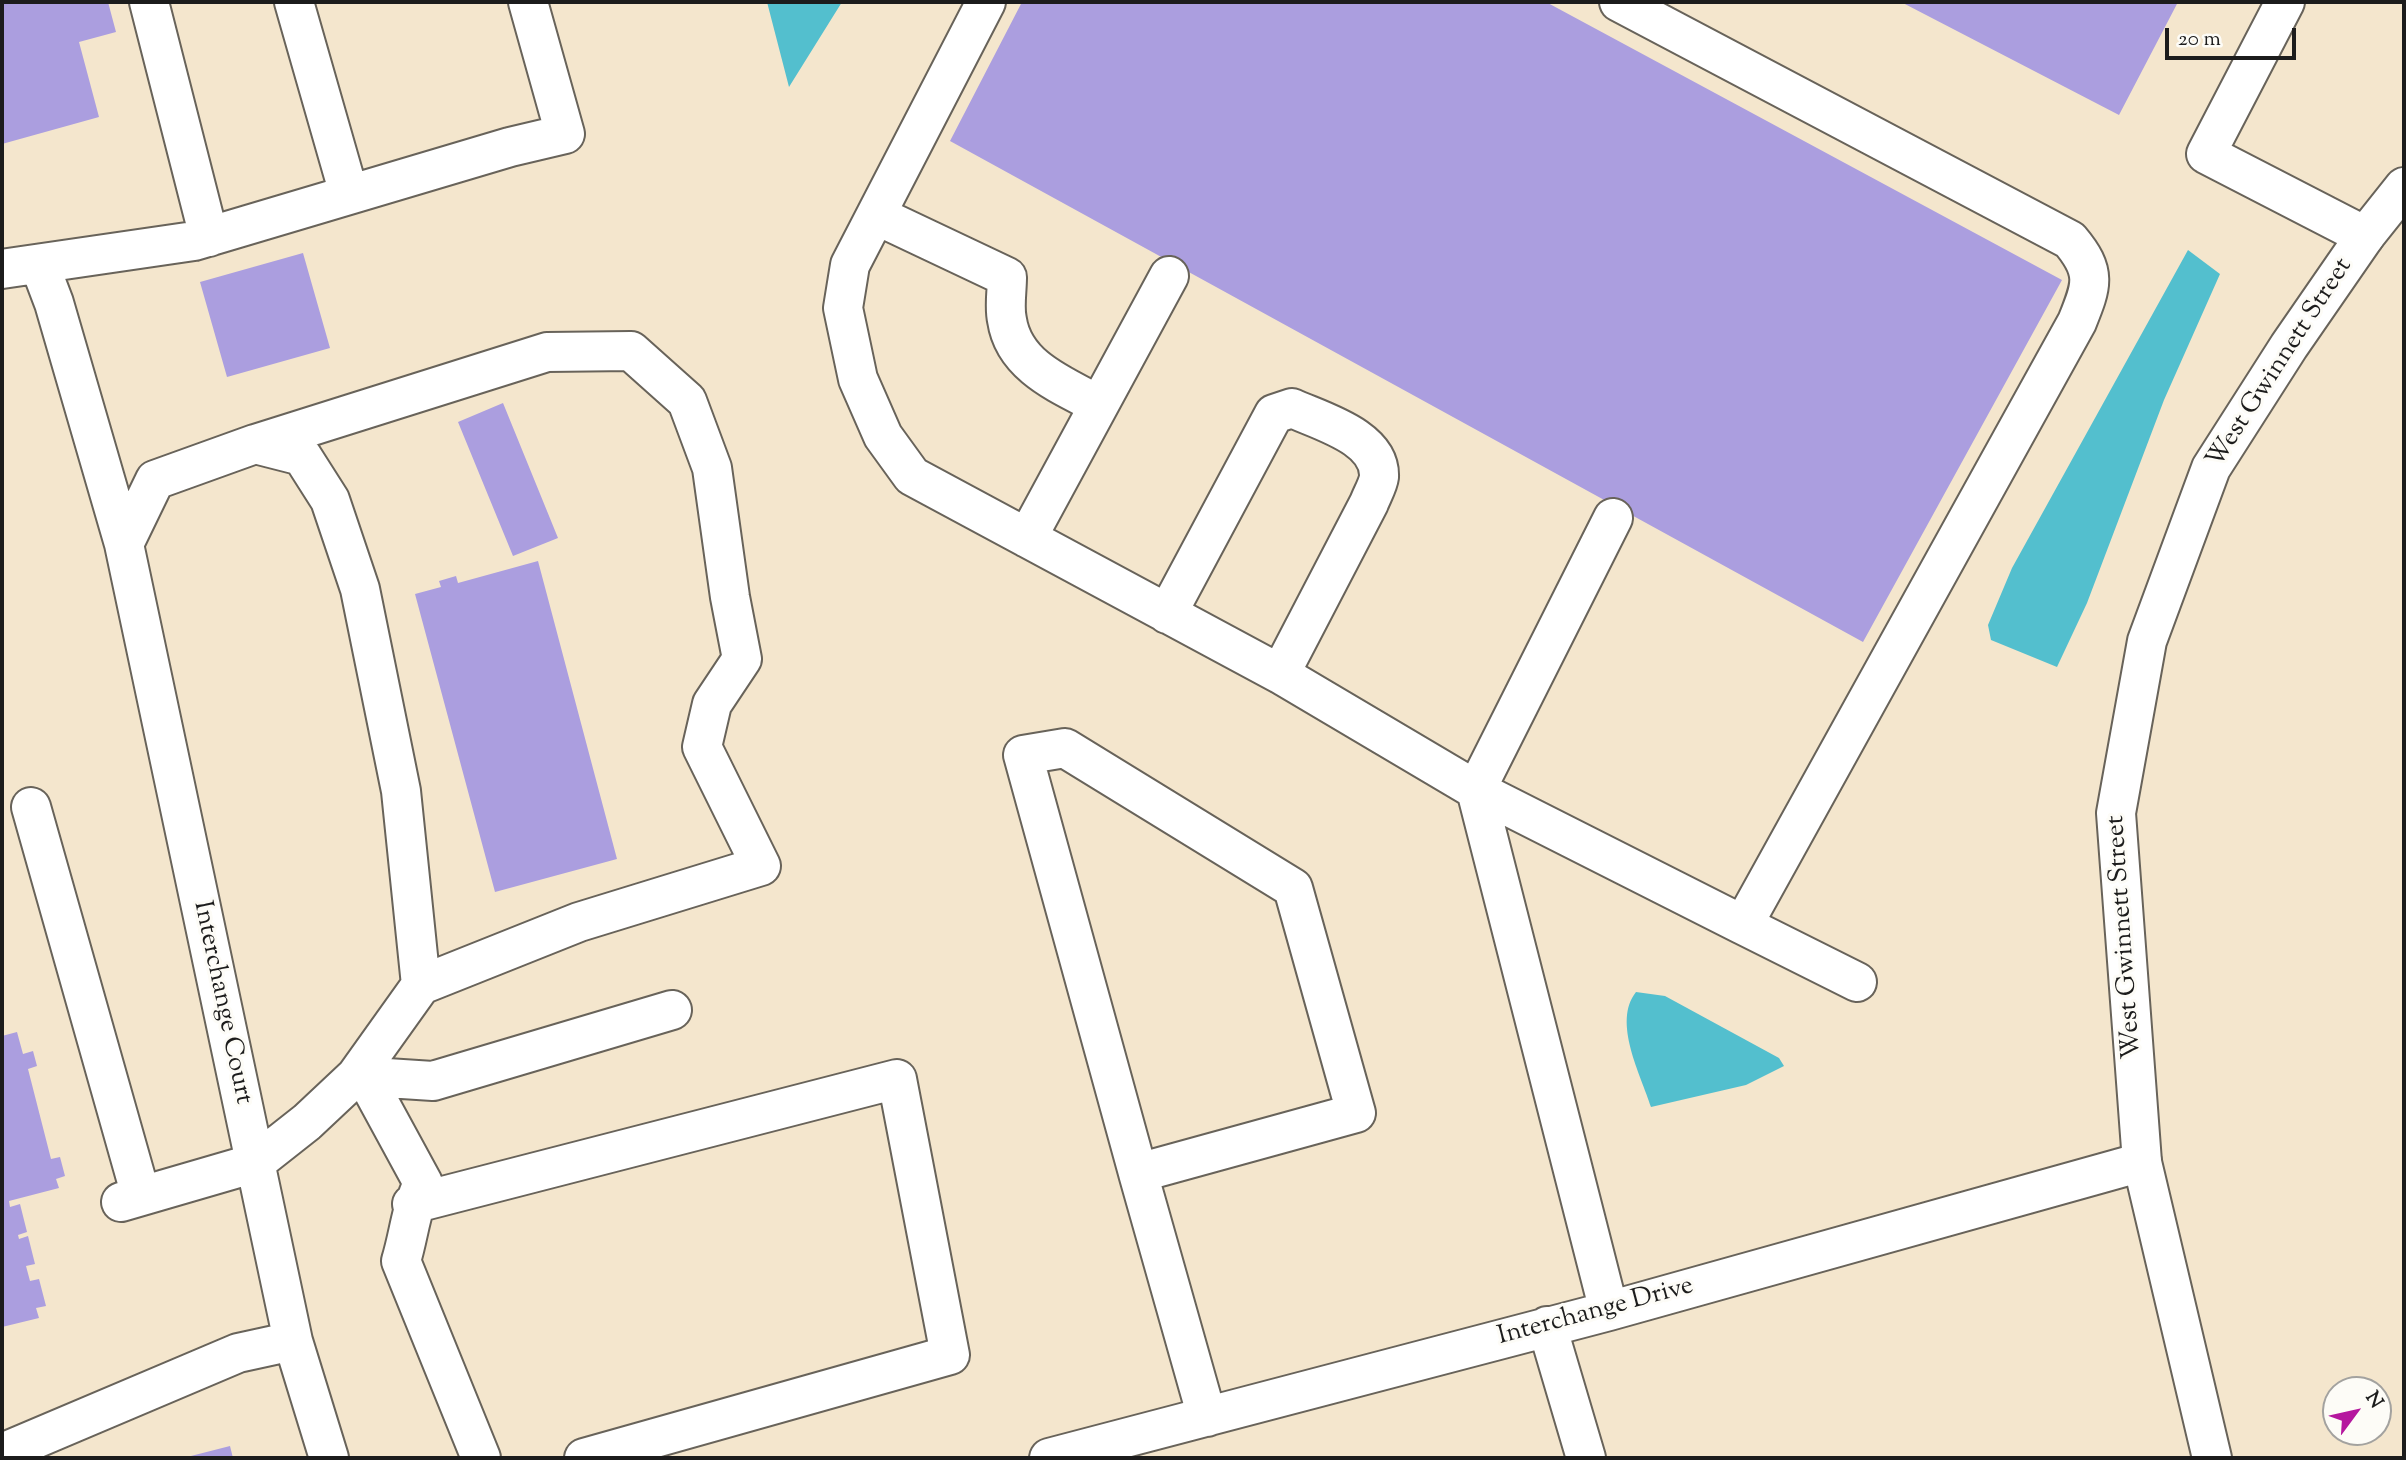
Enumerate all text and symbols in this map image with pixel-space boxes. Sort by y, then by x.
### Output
scale bar [2168,14,2299,58]
text: 20 m [2178,25,2221,55]
street label: West Gwinnett Street [2201,253,2361,475]
street label: West Gwinnett Street [2102,814,2150,1060]
street label: Interchange Court [184,899,258,1107]
street label: Interchange Drive [1495,1272,1697,1354]
north arrow [2322,1376,2392,1446]
text: N [2358,1387,2389,1414]

